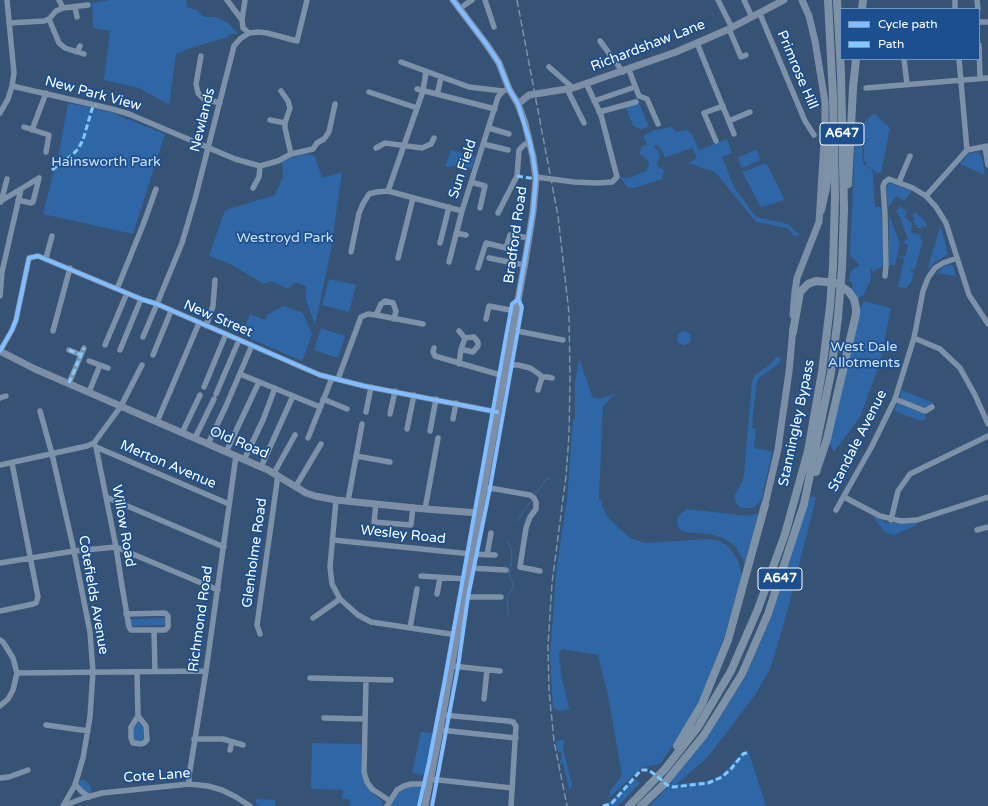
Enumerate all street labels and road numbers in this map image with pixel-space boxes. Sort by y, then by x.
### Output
street label: Richardshaw Lane [588,16,708,76]
street label: Primrose Hill [773,28,821,112]
street label: New Park View [43,73,143,115]
street label: Newlands [187,86,219,154]
road number: A647 [820,123,864,145]
street label: Sun Field [446,137,480,201]
street label: Bradford Road [501,185,531,285]
street label: New Street [181,297,255,341]
street label: Stanningley Bypass [775,358,819,488]
street label: Standale Avenue [825,387,891,495]
street label: Old Road [207,423,271,463]
street label: Merton Avenue [117,437,219,493]
street label: Willow Road [108,484,138,568]
street label: Glenholme Road [239,497,271,609]
street label: Wesley Road [359,522,447,548]
street label: Cotefields Avenue [74,534,112,656]
street label: Richmond Road [185,565,217,673]
road number: A647 [758,568,802,590]
street label: Cote Lane [123,765,191,787]

